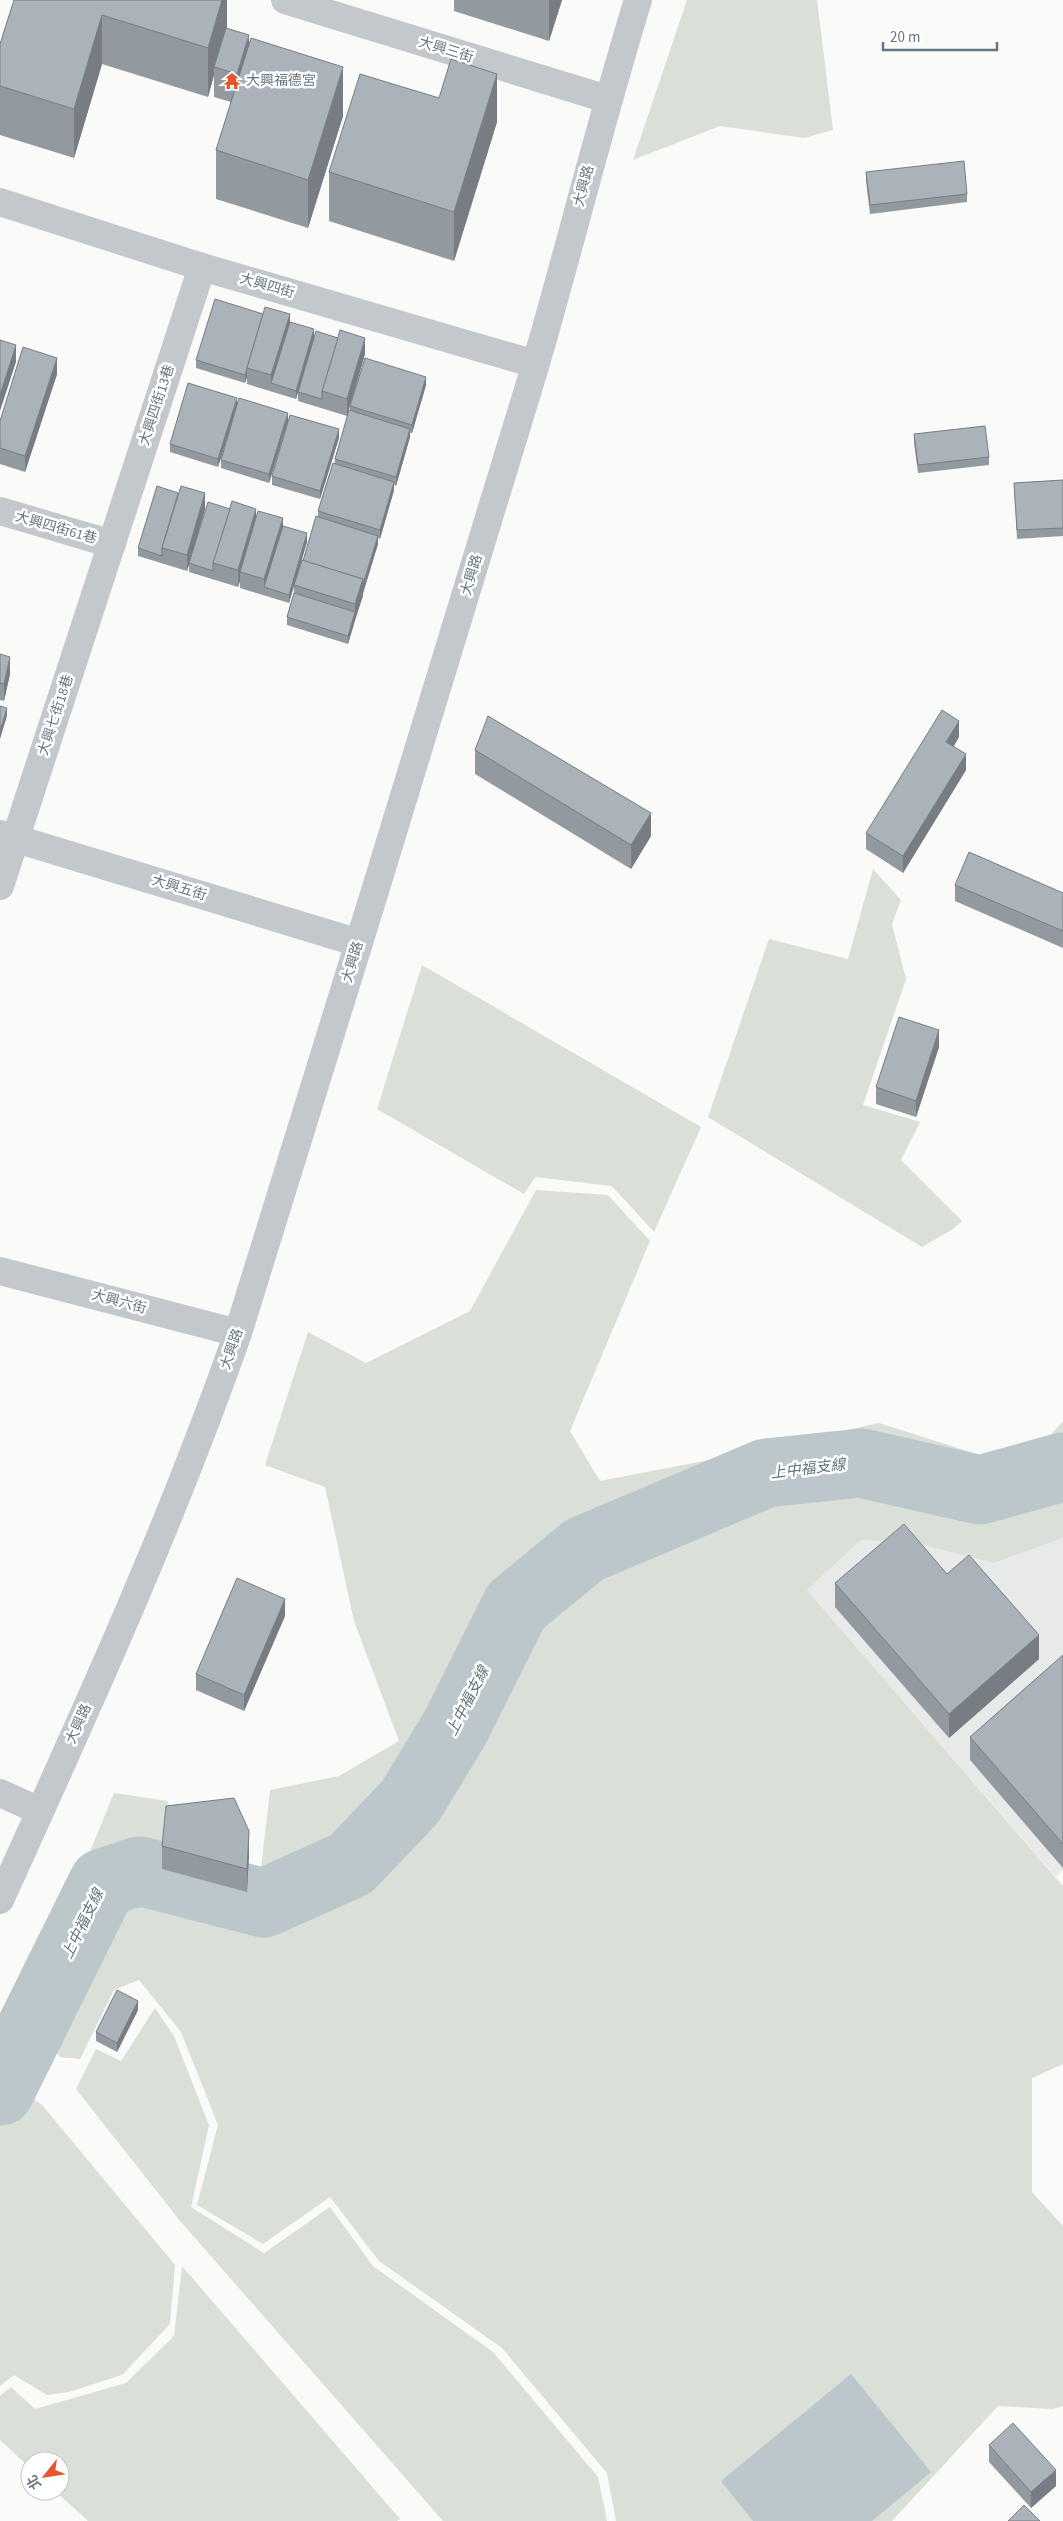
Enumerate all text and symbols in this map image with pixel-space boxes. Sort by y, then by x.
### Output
scale bar [883,20,997,52]
text: 20 m [890,27,920,48]
street label: 大興三街 [416,32,476,68]
temple icon: 大興福德宮 [222,71,242,91]
place label: 大興福德宮 [246,71,316,91]
street label: 大興路 [569,163,599,209]
street label: 大興四街 [237,269,297,303]
street label: 大興四街13巷 [135,362,179,448]
street label: 大興四街61巷 [13,507,99,549]
street label: 大興路 [456,552,488,598]
street label: 大興七街18巷 [34,672,78,758]
street label: 大興五街 [149,870,209,906]
street label: 大興路 [337,939,369,985]
street label: 大興六街 [89,1285,149,1319]
street label: 大興路 [216,1326,248,1372]
water label: 上中福支線 [769,1454,848,1484]
water label: 上中福支線 [442,1661,495,1739]
street label: 大興路 [61,1701,97,1747]
water label: 上中福支線 [57,1884,110,1962]
north arrow [20,2451,70,2501]
text: 北 [22,2471,47,2493]

